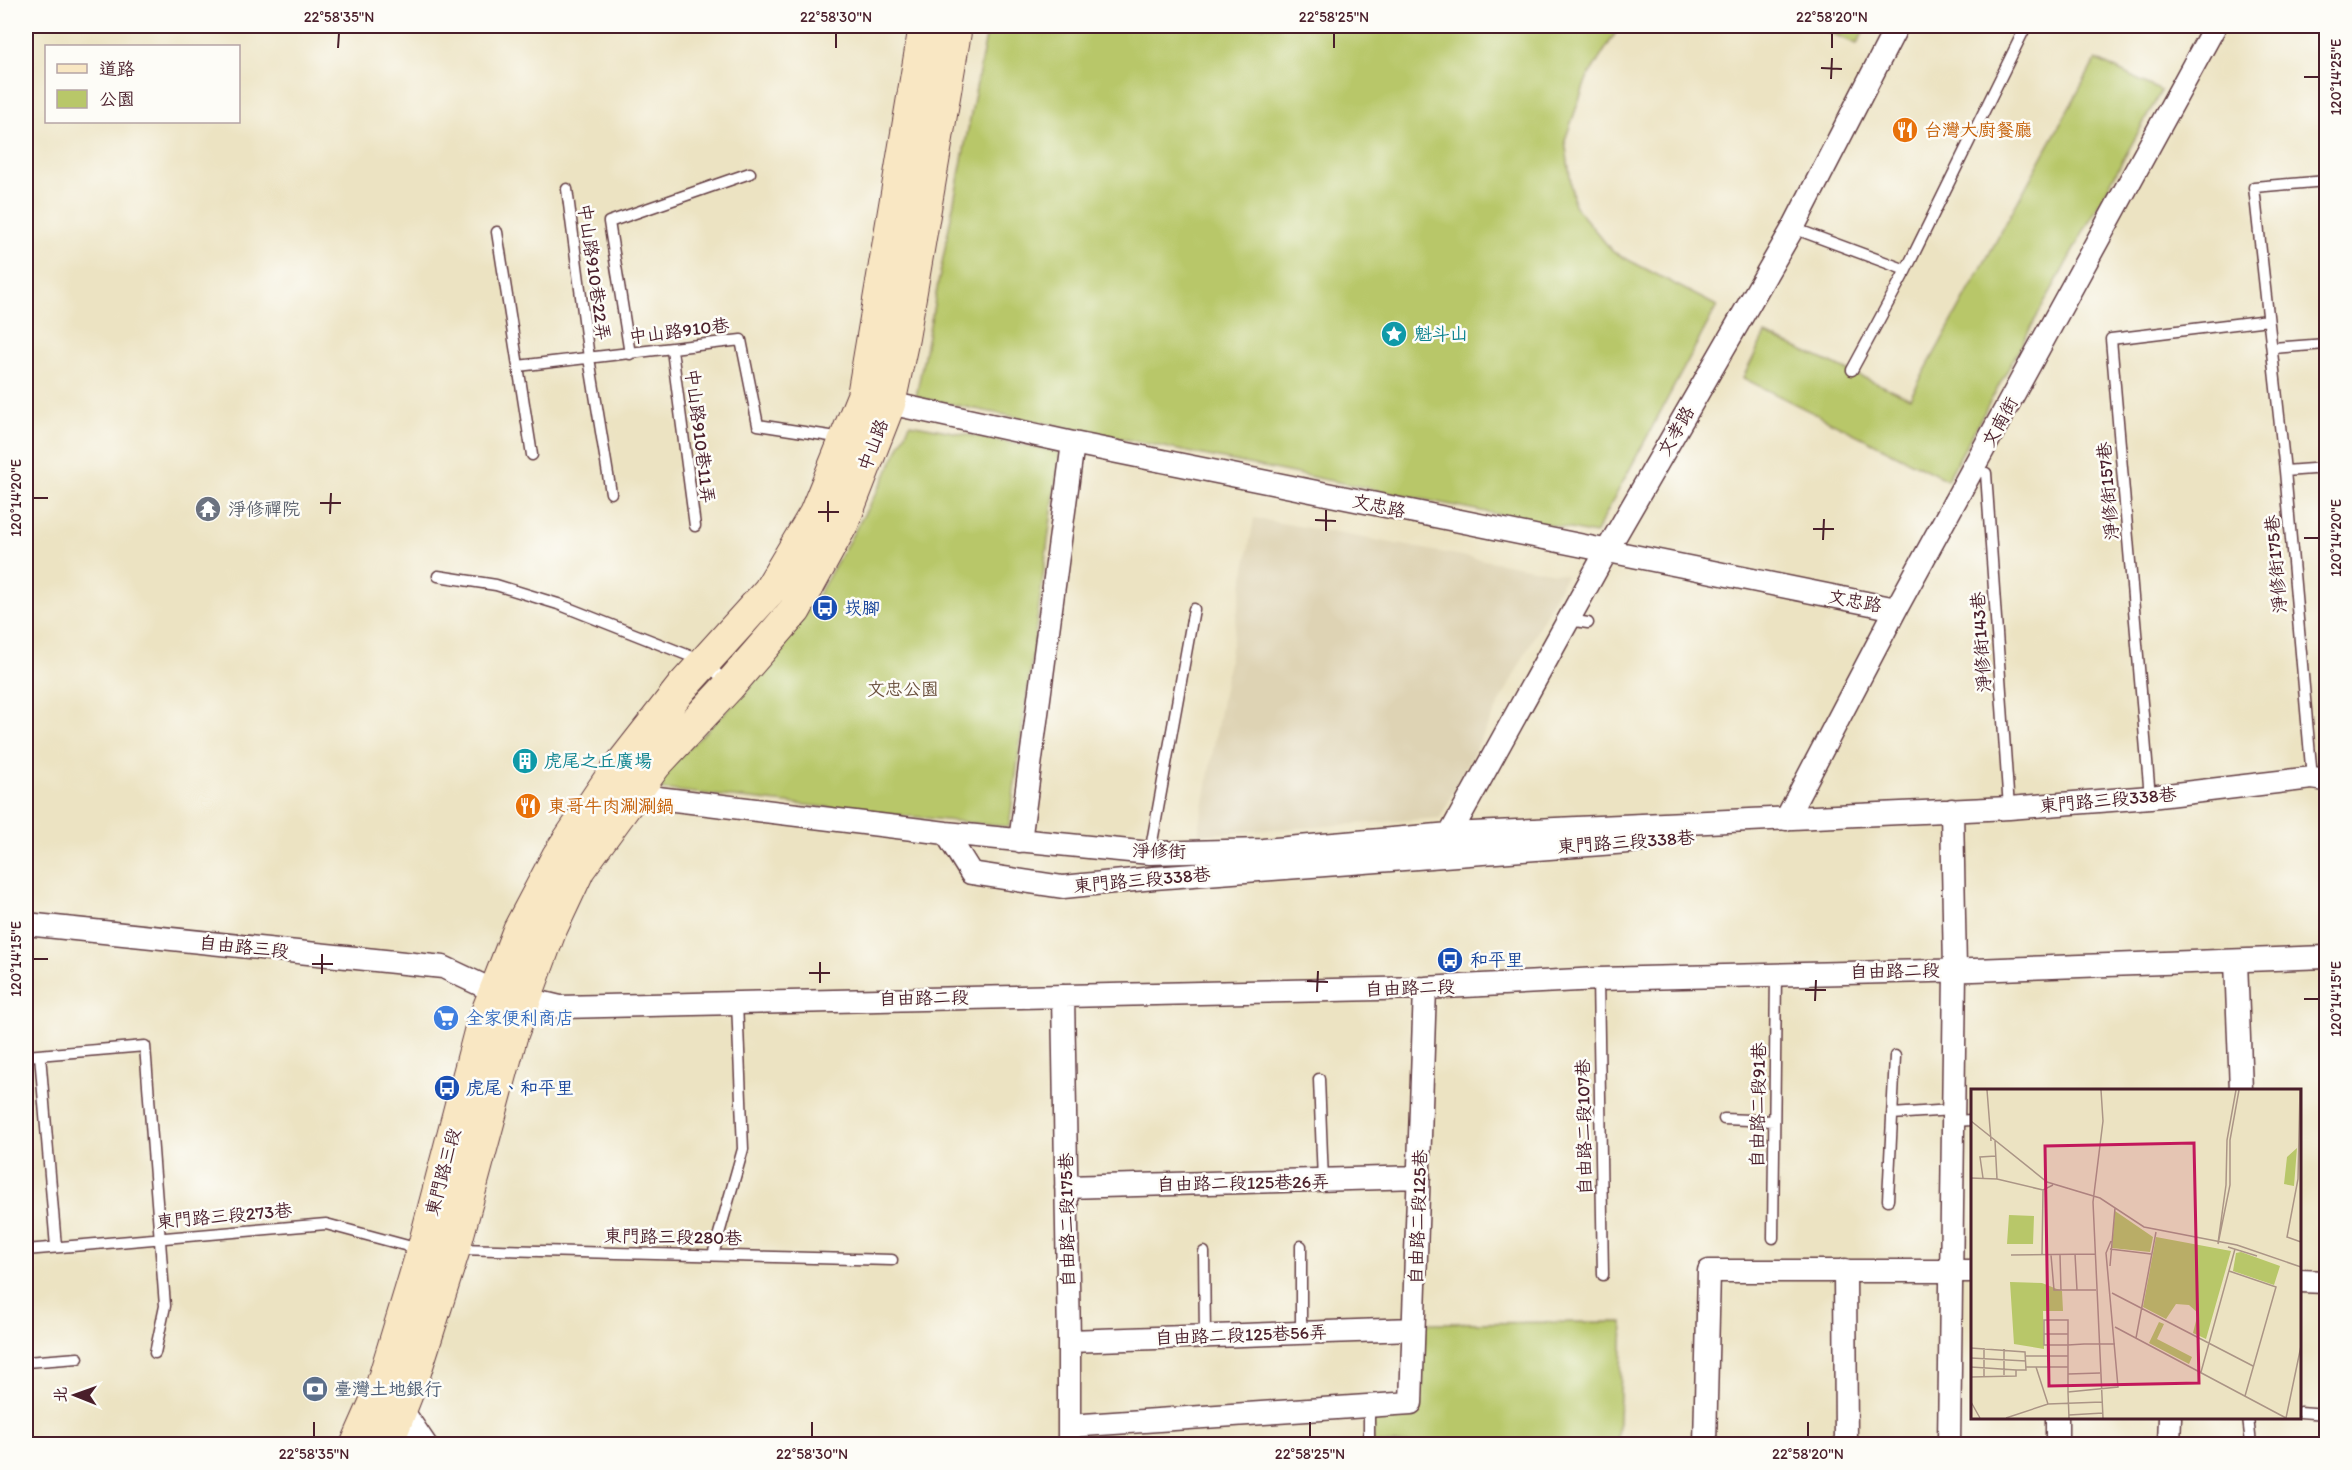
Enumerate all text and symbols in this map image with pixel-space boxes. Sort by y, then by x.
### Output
text: 22°58'35"N [304,8,374,26]
text: 22°58'30"N [800,8,872,26]
text: 22°58'25"N [1299,8,1369,26]
text: 22°58'20"N [1796,8,1868,26]
text: 120°14'25"E [2327,39,2345,115]
legend [45,45,240,123]
text: 道路 [99,58,135,80]
text: 公園 [99,88,135,110]
restaurant icon: 台灣大廚餐廳 [1890,115,1920,145]
place label: 台灣大廚餐廳 [1924,119,2032,141]
street label: 中山路910巷22弄 [574,202,614,342]
street label: 中山路910巷 [628,314,730,348]
place icon: 魁斗山 [1379,319,1409,349]
place label: 魁斗山 [1414,323,1468,345]
street label: 中山路910巷11弄 [681,367,719,505]
street label: 文南街 [1977,393,2023,451]
street label: 文孝路 [1653,402,1699,460]
street label: 中山路 [853,416,893,474]
street label: 淨修街157巷 [2093,441,2123,541]
text: 120°14'20"E [7,459,25,537]
street label: 文忠路 [1350,490,1408,522]
temple icon: 淨修禪院 [193,494,223,524]
place label: 淨修禪院 [228,498,300,520]
text: 120°14'20"E [2327,499,2345,577]
street label: 淨修街175巷 [2261,514,2291,614]
street label: 文忠路 [1826,585,1884,617]
street label: 淨修街143巷 [1967,591,1995,693]
bus stop icon: 崁腳 [810,593,840,623]
place label: 崁腳 [844,597,880,619]
park label: 文忠公園 [867,678,939,700]
building icon: 虎尾之丘廣場 [510,746,540,776]
place label: 虎尾之丘廣場 [544,750,652,772]
street label: 東門路三段338巷 [2039,783,2177,817]
restaurant icon: 東哥牛肉涮涮鍋 [513,791,543,821]
place label: 東哥牛肉涮涮鍋 [548,795,674,817]
street label: 東門路三段338巷 [1557,826,1695,858]
street label: 淨修街 [1132,840,1186,862]
street label: 東門路三段338巷 [1073,863,1211,897]
text: 120°14'15"E [7,921,25,997]
street label: 自由路三段 [198,931,290,963]
bus stop icon: 和平里 [1435,945,1465,975]
place label: 和平里 [1470,949,1524,971]
street label: 自由路二段 [1850,959,1940,983]
text: 120°14'15"E [2327,961,2345,1037]
street label: 自由路二段 [1365,975,1455,1001]
street label: 自由路二段 [879,986,969,1010]
supermarket icon: 全家便利商店 [431,1003,461,1033]
place label: 全家便利商店 [466,1007,574,1029]
street label: 自由路二段91巷 [1746,1042,1770,1168]
street label: 自由路二段107巷 [1572,1059,1596,1195]
bus stop icon: 虎尾、和平里 [432,1073,462,1103]
place label: 虎尾、和平里 [466,1077,574,1099]
inset map [1971,1089,2301,1419]
street label: 東門路三段 [421,1126,465,1218]
street label: 自由路二段125巷 [1405,1149,1431,1285]
street label: 自由路二段175巷 [1055,1152,1079,1288]
street label: 自由路二段125巷26弄 [1157,1170,1329,1196]
street label: 東門路三段273巷 [155,1199,293,1233]
street label: 東門路三段280巷 [604,1225,742,1249]
street label: 自由路二段125巷56弄 [1155,1321,1327,1349]
north arrow [45,1365,105,1425]
bank icon: 臺灣土地銀行 [300,1374,330,1404]
place label: 臺灣土地銀行 [334,1378,442,1400]
text: 北 [51,1387,70,1403]
text: 22°58'35"N [279,1445,349,1463]
text: 22°58'30"N [776,1445,848,1463]
text: 22°58'25"N [1275,1445,1345,1463]
text: 22°58'20"N [1772,1445,1844,1463]

